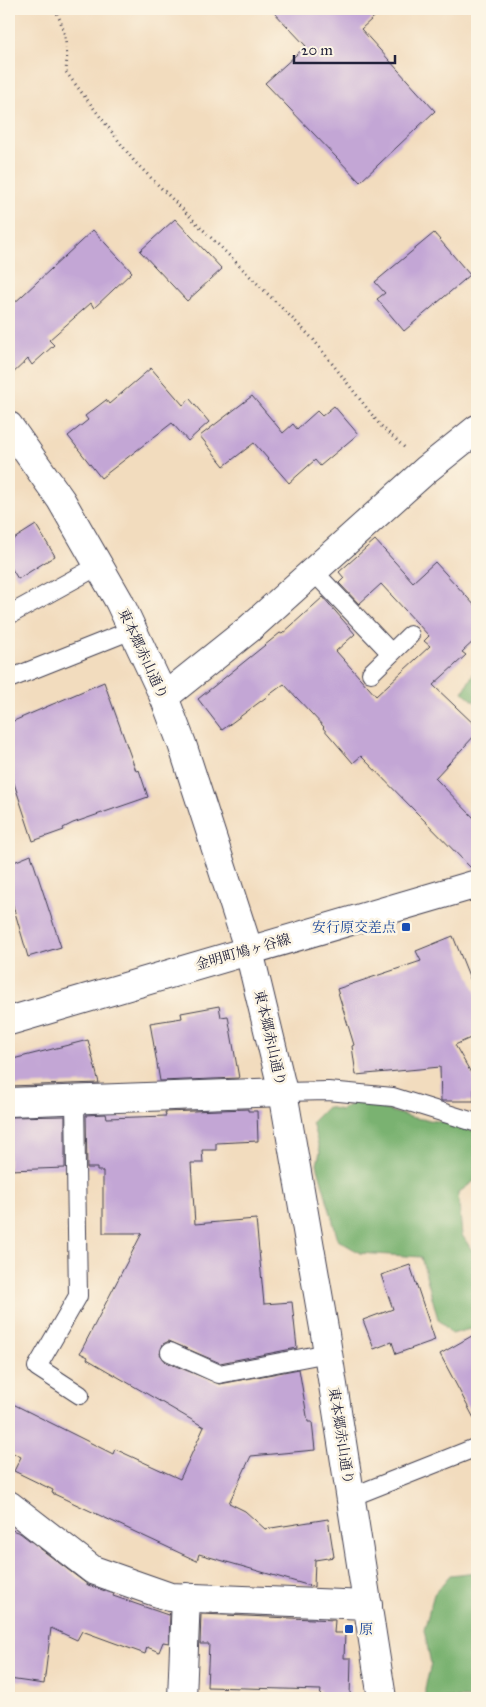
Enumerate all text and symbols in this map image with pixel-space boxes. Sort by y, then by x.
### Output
scale bar [294,32,395,64]
text: 20 m [301,41,333,59]
street label: 東本郷赤山通り [115,606,171,702]
place label: 安行原交差点 [312,919,396,936]
marker: 安行原交差点 [400,921,412,933]
street label: 金明町鳩ヶ谷線 [194,930,292,974]
street label: 東本郷赤山通り [251,988,289,1088]
street label: 東本郷赤山通り [325,1386,357,1486]
place label: 原 [359,1621,373,1638]
marker: 原 [343,1623,355,1635]

